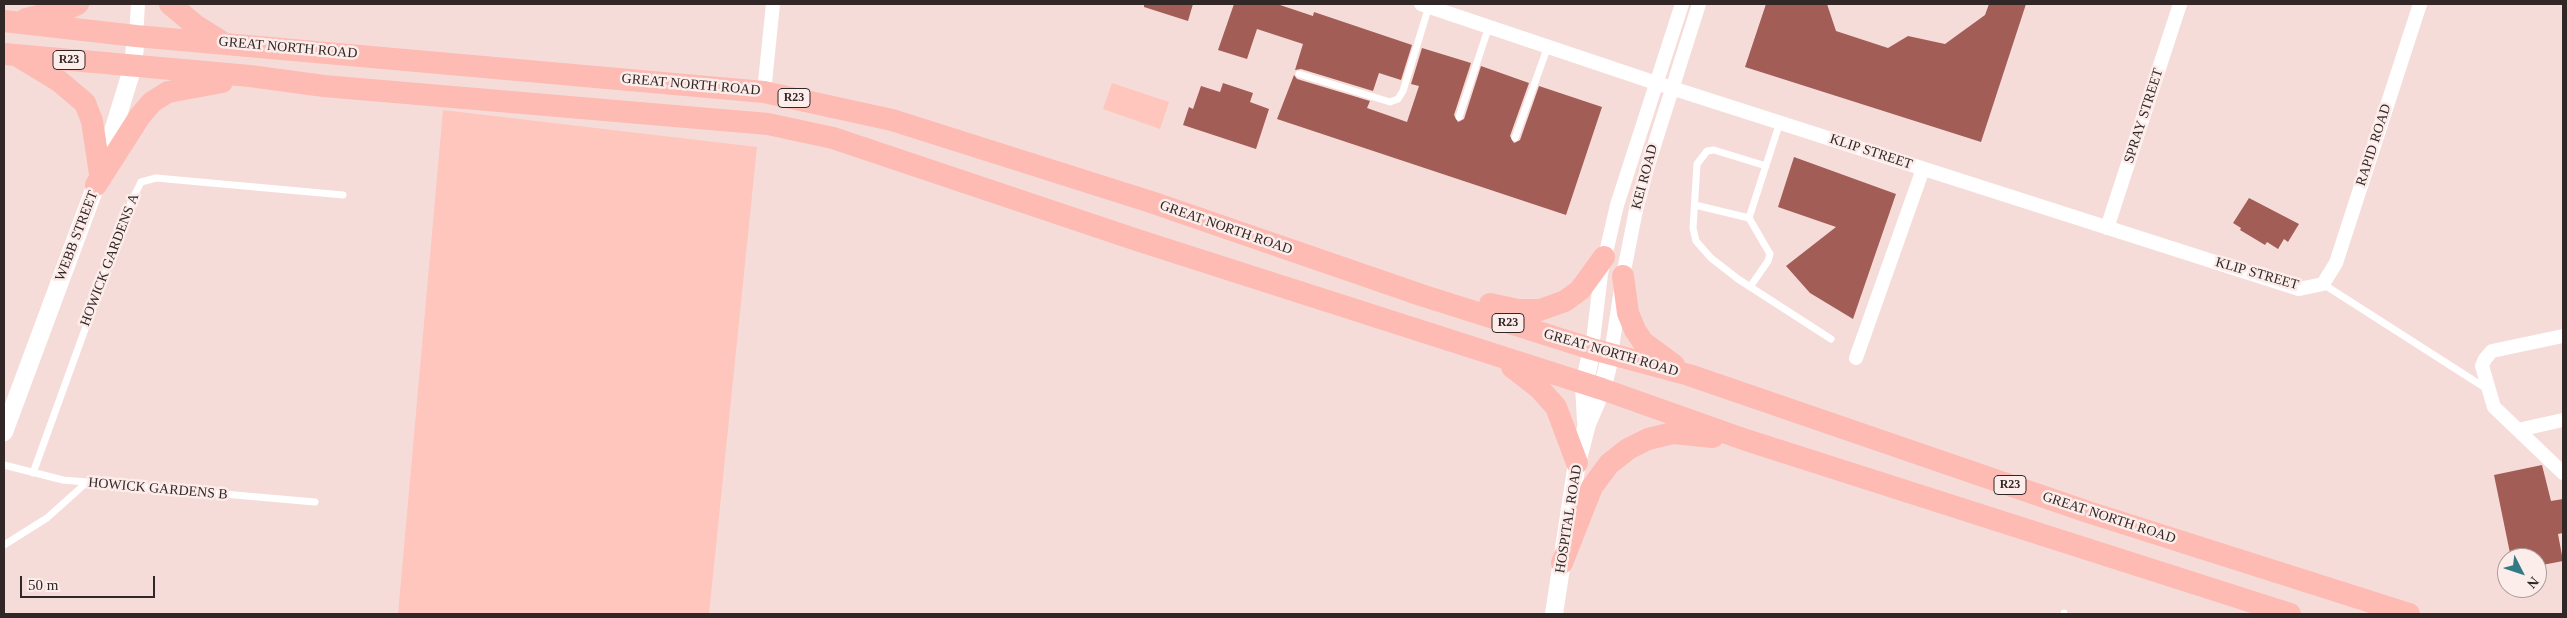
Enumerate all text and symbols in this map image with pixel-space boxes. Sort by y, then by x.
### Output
street label: GREAT NORTH ROAD [218,34,358,62]
road number: R23 [53,50,85,70]
street label: SPRAY STREET [2121,66,2167,166]
street label: GREAT NORTH ROAD [621,71,761,99]
road number: R23 [778,89,810,108]
street label: RAPID ROAD [2353,102,2395,188]
street label: KLIP STREET [1828,131,1914,173]
street label: KEI ROAD [1628,143,1662,211]
street label: WEBB STREET [52,189,102,283]
street label: HOWICK GARDENS A [77,191,143,329]
street label: GREAT NORTH ROAD [1157,197,1295,259]
street label: KLIP STREET [2213,254,2301,294]
road number: R23 [1492,314,1524,332]
street label: GREAT NORTH ROAD [1542,326,1680,380]
street label: HOSPITAL ROAD [1552,464,1586,574]
street label: HOWICK GARDENS B [88,475,228,503]
road number: R23 [1994,476,2026,494]
street label: GREAT NORTH ROAD [2040,489,2178,547]
north arrow [2497,548,2547,598]
scale bar [22,566,158,598]
text: N [2524,574,2542,591]
text: 50 m [28,577,58,593]

